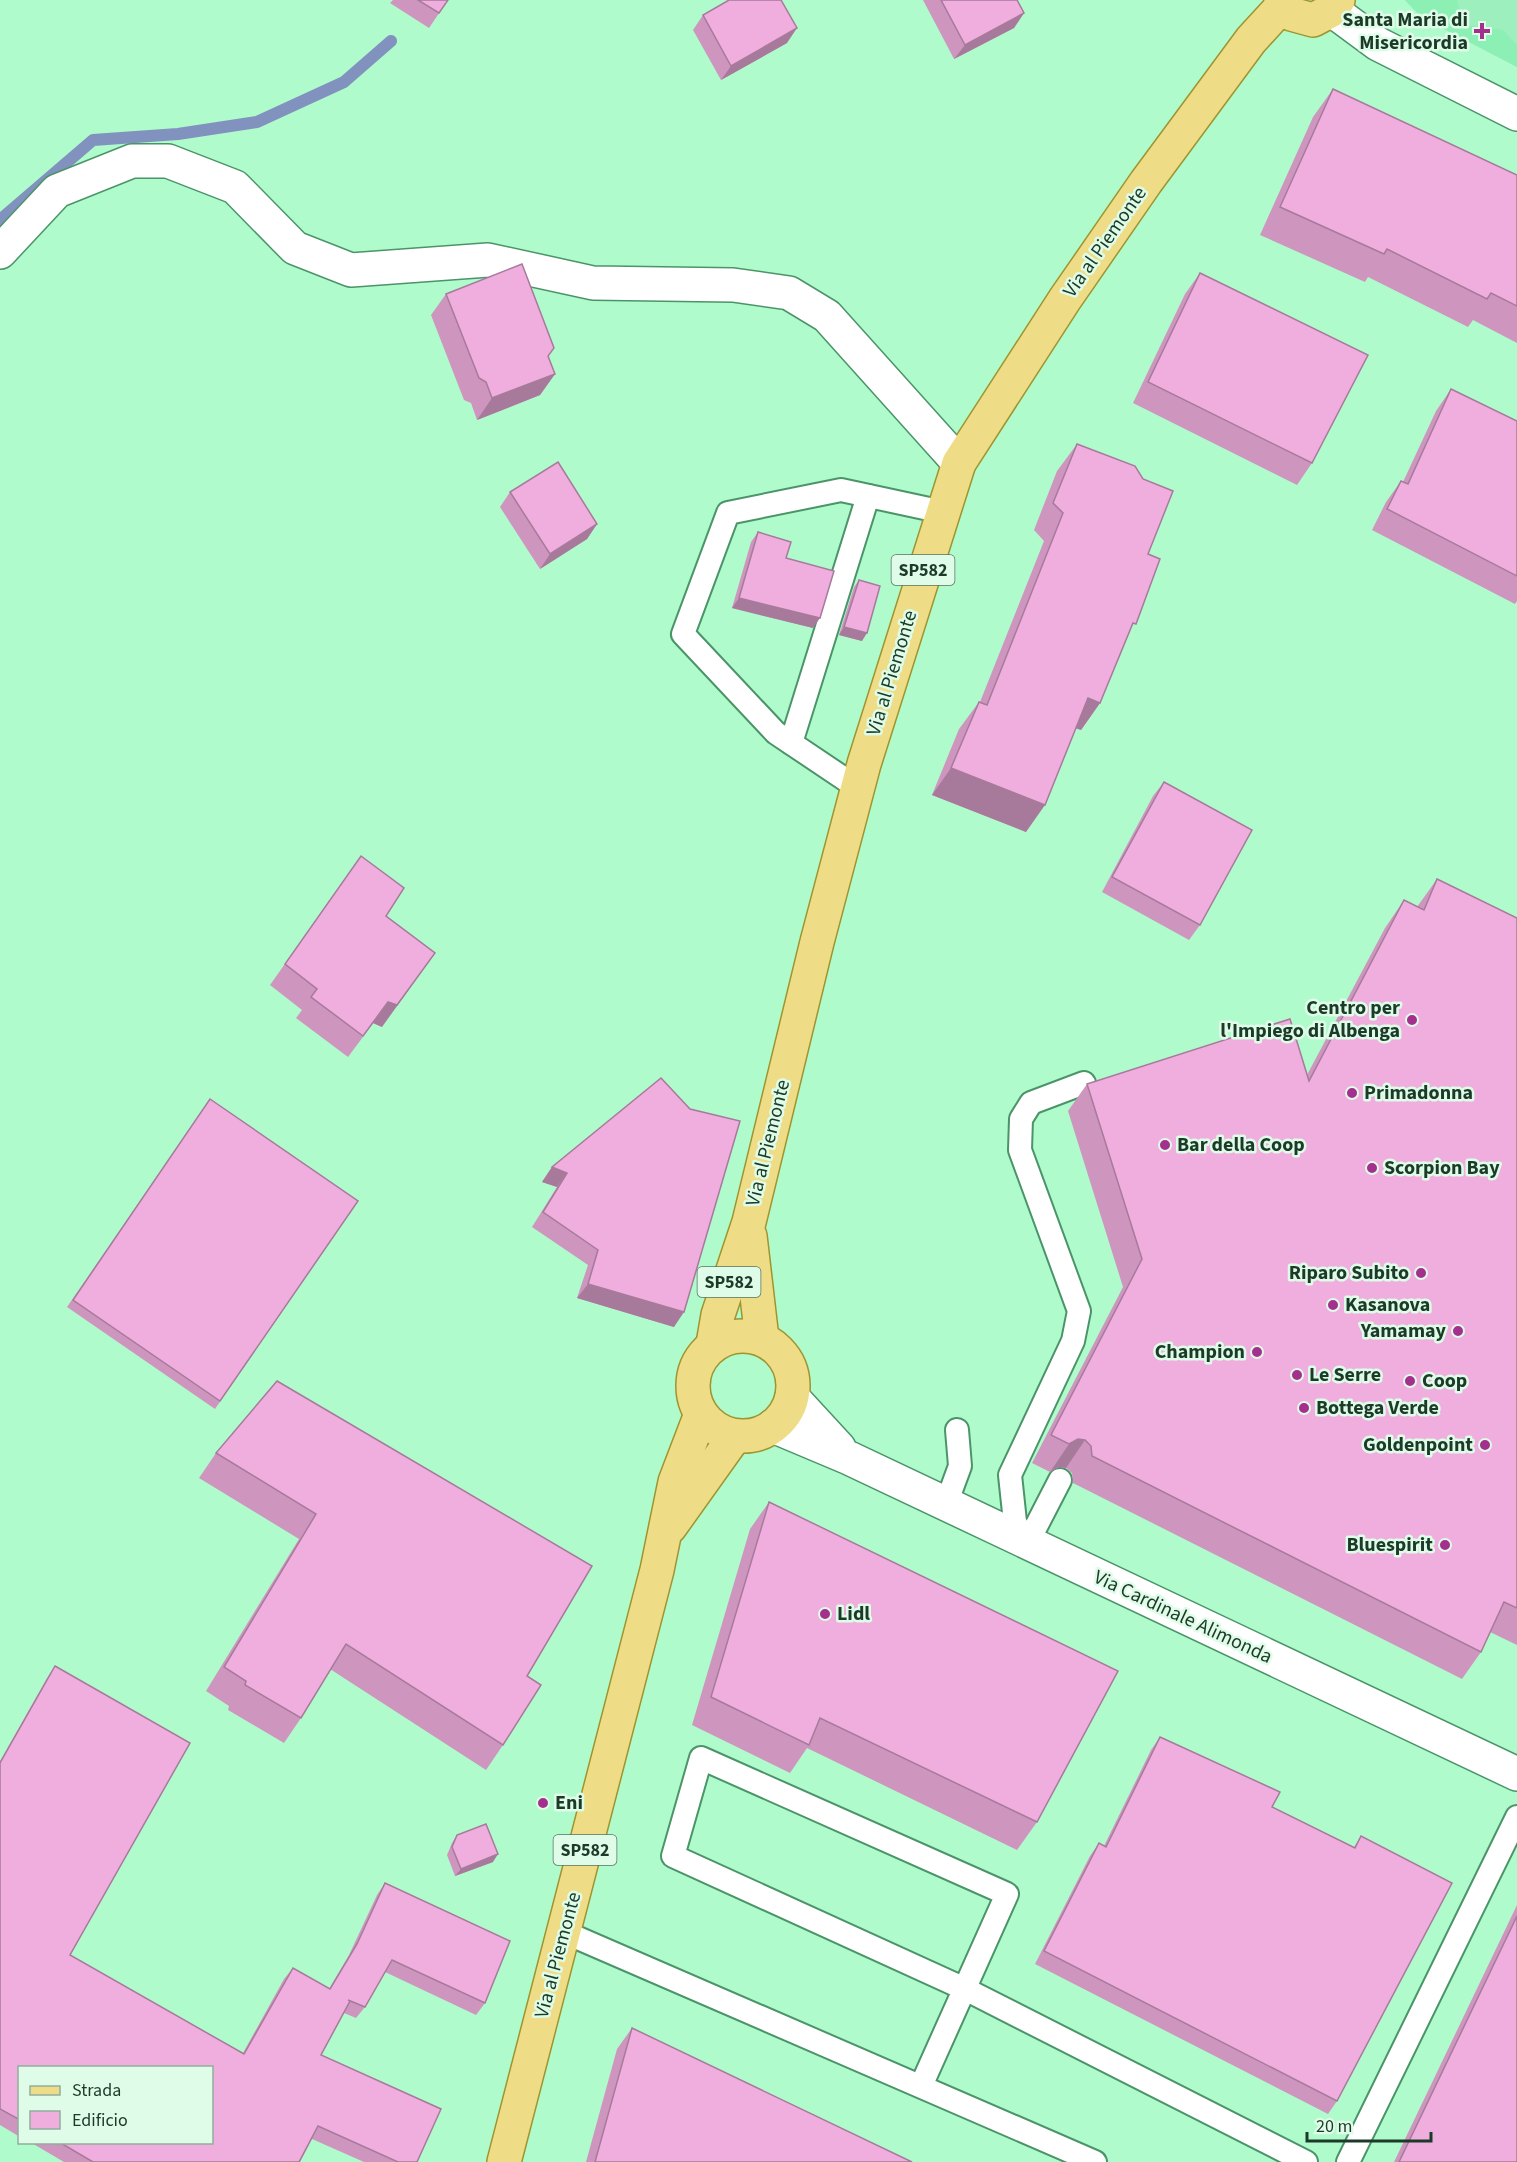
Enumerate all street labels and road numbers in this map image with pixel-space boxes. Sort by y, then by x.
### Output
street label: Via al Piemonte [1056,181,1154,303]
road number: SP582 [892,555,954,585]
street label: Via al Piemonte [860,607,924,739]
street label: Via al Piemonte [739,1077,797,1209]
road number: SP582 [698,1267,760,1297]
street label: Via Cardinale Alimonda [1089,1563,1277,1671]
road number: SP582 [554,1835,616,1865]
street label: Via al Piemonte [528,1889,588,2021]

